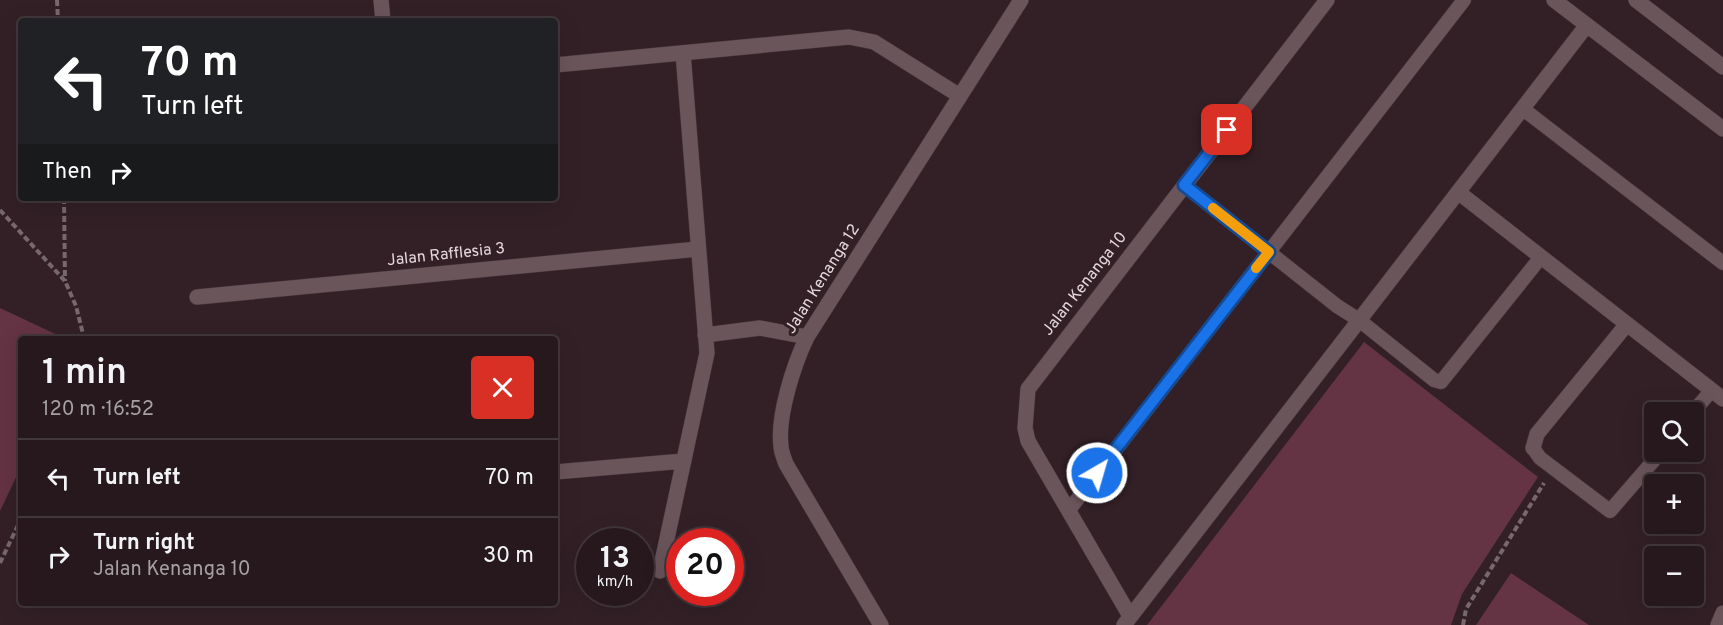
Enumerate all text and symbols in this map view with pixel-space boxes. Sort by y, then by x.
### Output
text: 70 m [141,38,239,91]
icon: left [42,42,120,120]
text: Turn left [141,90,243,124]
pin [1201,104,1252,155]
icon: arrive [1210,113,1243,146]
icon: right [104,156,137,189]
text: Then [42,159,92,186]
street label: Jalan Kenanga 12 [781,220,865,338]
street label: Jalan Kenanga 10 [1038,228,1132,340]
street label: Jalan Rafflesia 3 [386,239,506,271]
text: 1 min [42,351,127,397]
button: close [471,356,534,419]
text: 120 m · 16:52 [42,397,154,423]
map controls [1644,402,1704,606]
button: search [1644,402,1704,462]
position arrow [1065,441,1129,505]
icon: left [42,462,75,495]
text: Turn left [93,465,181,492]
text: 70 m [485,465,534,492]
button: + [1644,474,1704,534]
speed limit sign: 20 [666,528,744,606]
text: Turn right [93,530,195,557]
icon: right [42,540,75,573]
text: 13 [600,541,630,578]
text: 30 m [483,543,534,570]
button: − [1644,546,1704,606]
text: Jalan Kenanga 10 [93,557,251,583]
text: km/h [597,573,633,592]

